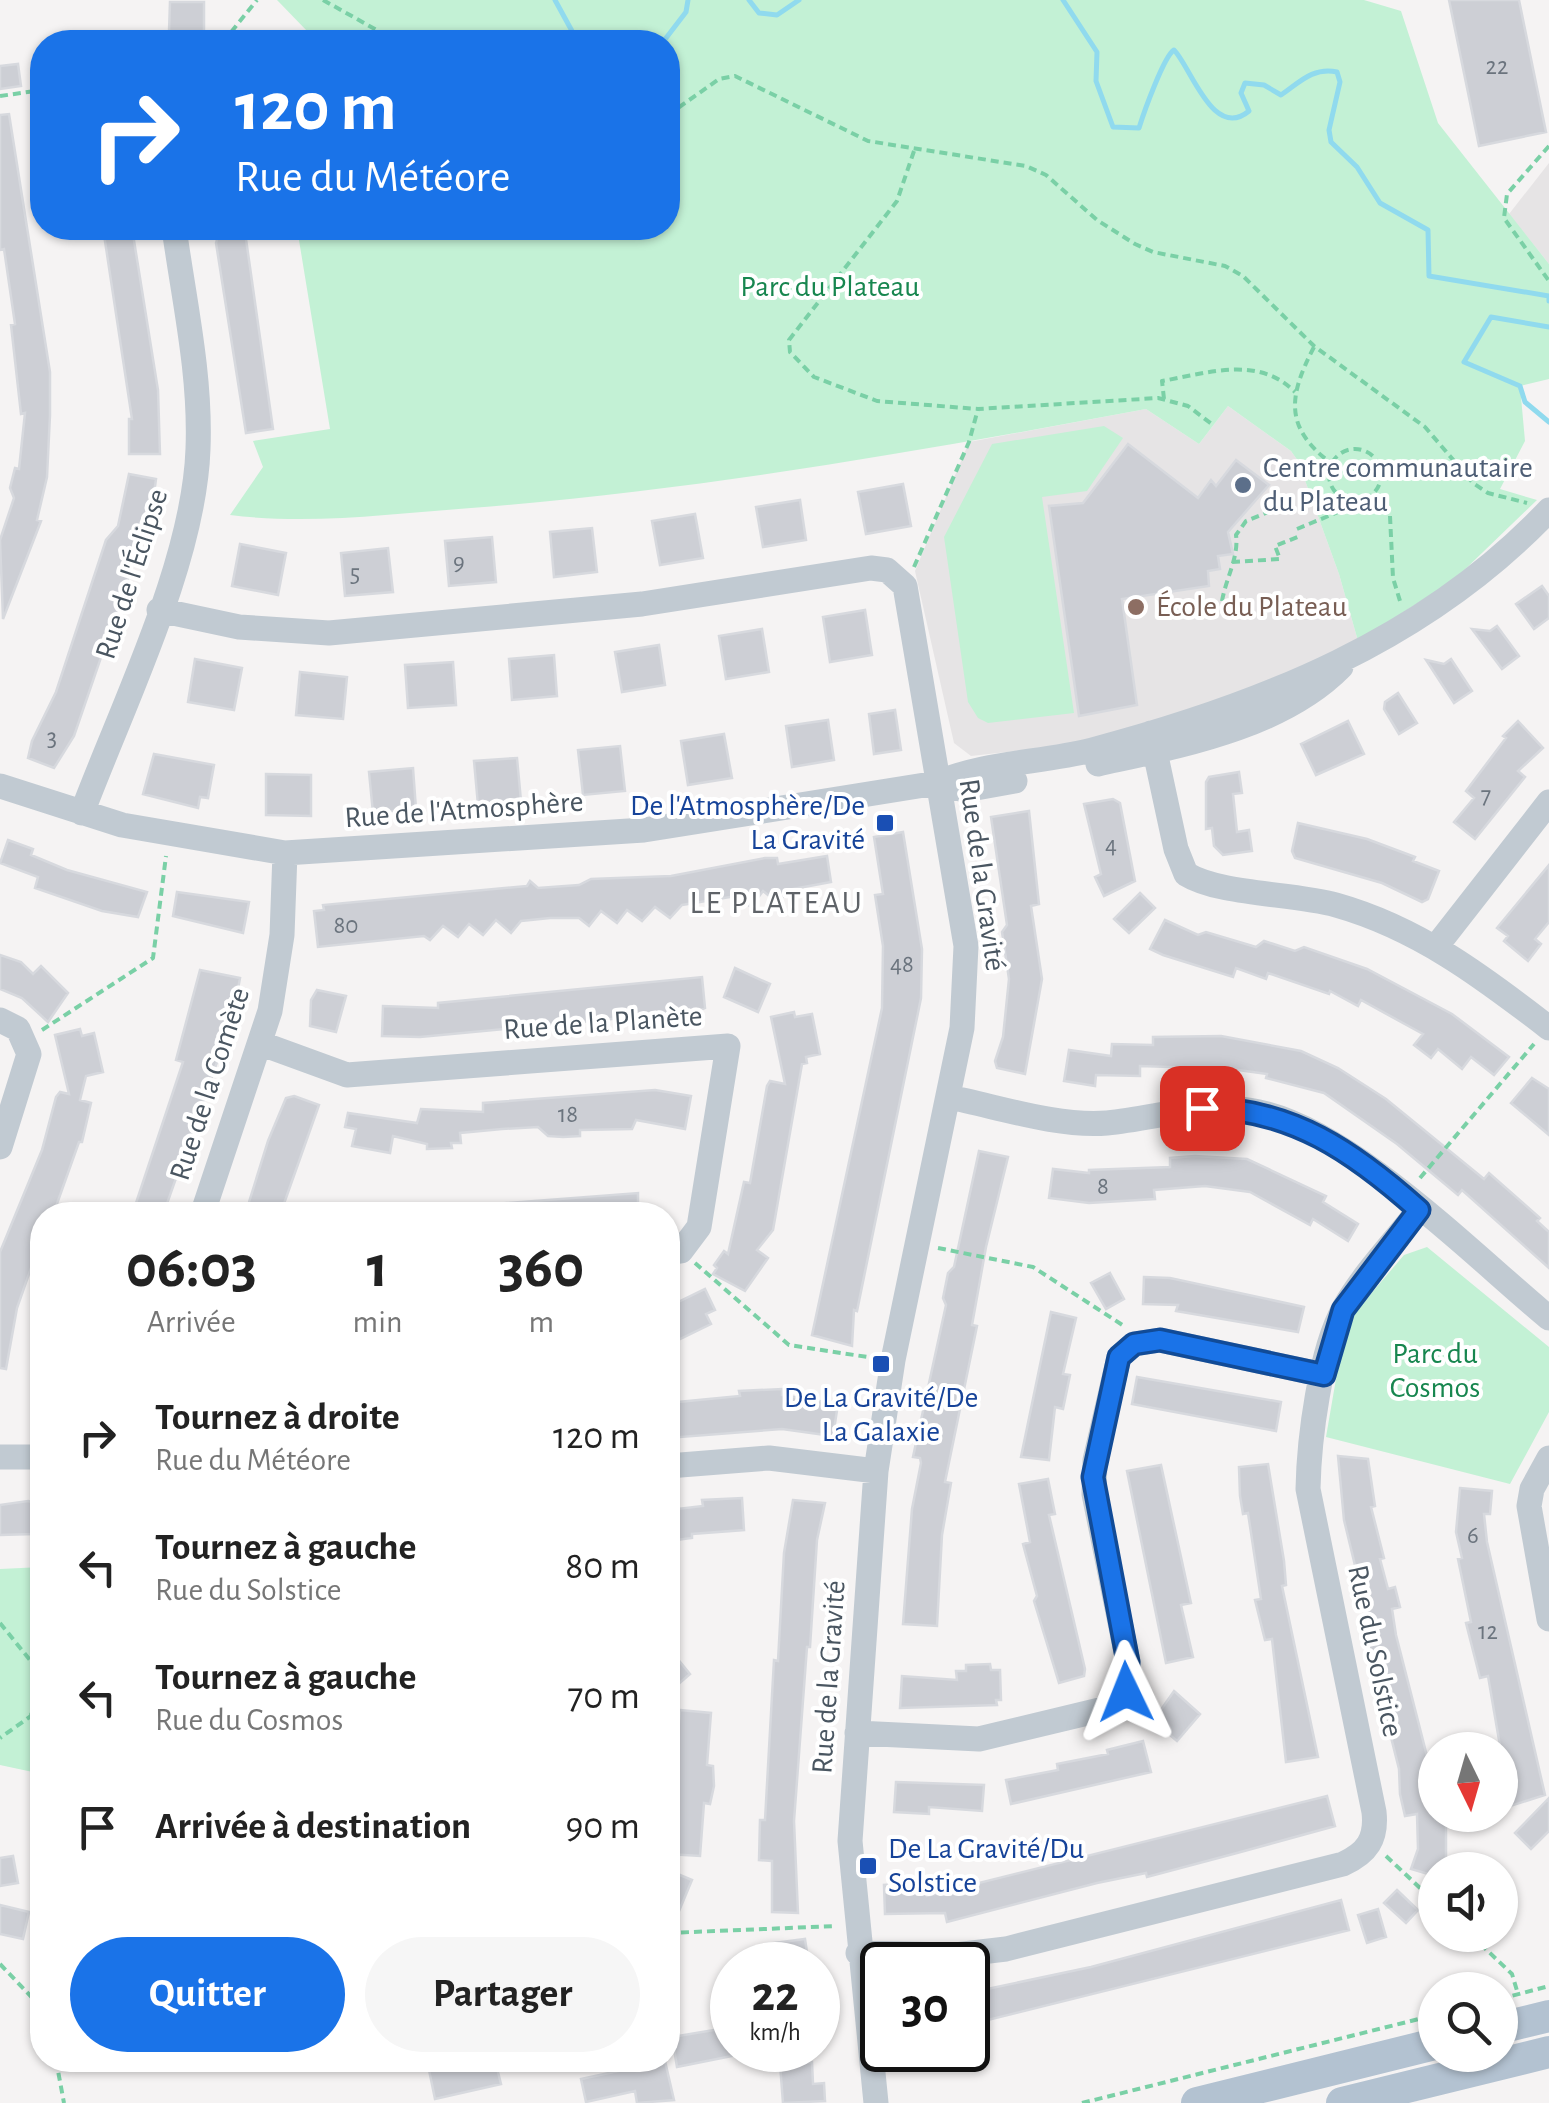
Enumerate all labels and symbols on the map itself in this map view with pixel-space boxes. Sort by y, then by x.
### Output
house number: 22 [1486,54,1508,79]
park label: Parc du Plateau [740,272,920,302]
place label: Centre communautaire du Plateau [1263,453,1533,517]
marker: Centre communautaire du Plateau [1232,474,1254,496]
street label: Rue de l'Éclipse [88,485,174,663]
house number: 9 [453,550,465,575]
house number: 5 [350,561,360,586]
place label: École du Plateau [1156,590,1347,622]
marker: École du Plateau [1125,596,1147,618]
house number: 3 [47,726,57,751]
street label: Rue de la Gravité [954,777,1010,973]
house number: 7 [1481,783,1491,808]
street label: Rue de l'Atmosphère [344,787,584,833]
place label: De l'Atmosphère/De La Gravité [630,791,865,855]
marker: De l'Atmosphère/De La Gravité [874,812,896,834]
house number: 4 [1105,833,1117,858]
district label: LE PLATEAU [690,887,864,919]
house number: 80 [333,913,359,938]
house number: 48 [890,952,914,977]
street label: Rue de la Comète [165,984,255,1184]
street label: Rue de la Planète [502,1001,704,1045]
pin [1160,1066,1245,1151]
house number: 18 [558,1102,578,1127]
house number: 8 [1097,1174,1109,1199]
park label: Parc du Cosmos [1390,1339,1480,1403]
marker: De La Gravité/De La Galaxie [870,1353,892,1375]
place label: De La Gravité/De La Galaxie [784,1383,978,1447]
house number: 6 [1467,1523,1479,1548]
street label: Rue du Solstice [1342,1562,1408,1740]
street label: Rue de la Gravité [807,1579,851,1775]
house number: 12 [1478,1619,1498,1644]
position arrow [1074,1640,1178,1744]
north arrow [1418,1732,1518,1832]
place label: De La Gravité/Du Solstice [888,1834,1084,1898]
marker: De La Gravité/Du Solstice [857,1855,879,1877]
speed limit sign: 30 [860,1942,990,2072]

